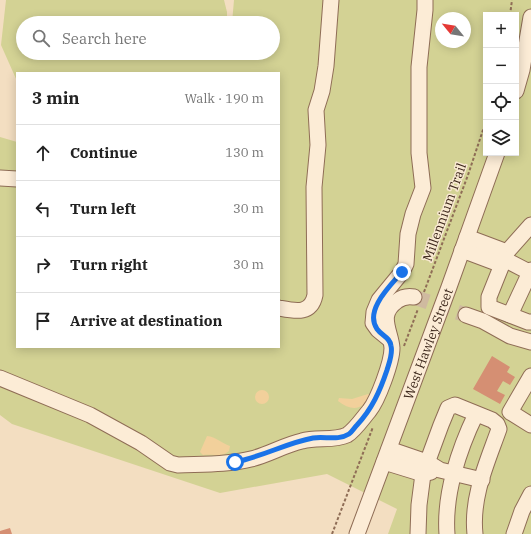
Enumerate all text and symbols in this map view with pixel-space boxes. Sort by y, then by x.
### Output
north arrow [435,12,471,48]
map controls [483,12,519,156]
button: + [483,12,519,48]
search box [16,16,280,60]
icon: search [30,27,52,49]
text: Search here [62,29,147,48]
button: − [483,48,519,84]
button: locate [483,84,519,120]
text: 3 min [32,87,80,109]
text: Walk · 190 m [185,90,264,107]
button: layers [483,120,519,156]
icon: ahead [32,142,54,164]
text: Continue [70,143,137,162]
text: 130 m [225,144,264,161]
street label: Millennium Trail [419,161,470,264]
icon: left [32,198,54,220]
text: Turn left [70,199,136,218]
text: 30 m [233,200,264,217]
icon: right [32,254,54,276]
text: Turn right [70,255,148,274]
text: 30 m [233,256,264,273]
route end [393,263,411,281]
street label: West Hawley Street [400,286,457,402]
icon: arrive [32,310,54,332]
text: Arrive at destination [70,311,222,330]
route start [226,453,244,471]

